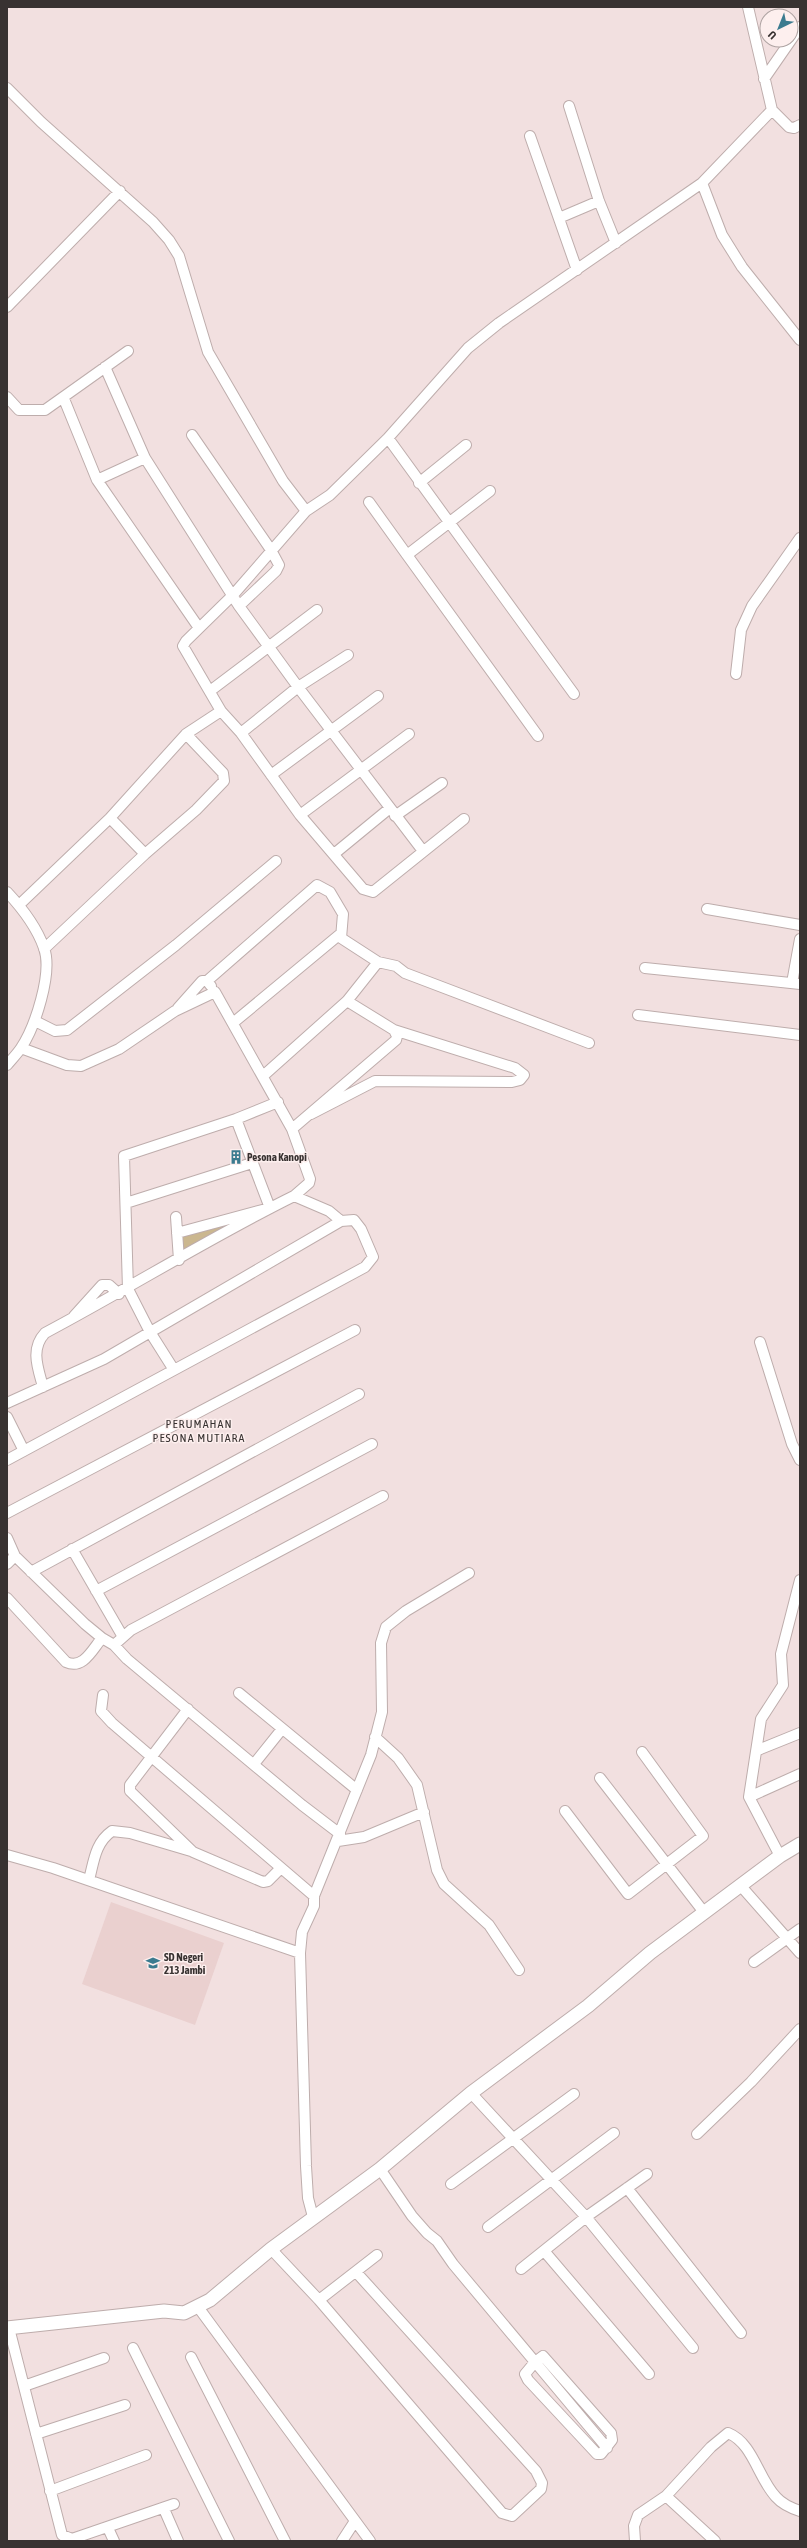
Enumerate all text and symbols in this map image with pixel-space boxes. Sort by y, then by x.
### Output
north arrow [759,8,799,48]
text: U [766,29,779,42]
building icon: Pesona Kanopi [228,1149,244,1165]
place label: Pesona Kanopi [247,1151,307,1163]
district label: PERUMAHAN PESONA MUTIARA [153,1417,245,1445]
place label: SD Negeri 213 Jambi [164,1951,206,1976]
school or university icon: SD Negeri 213 Jambi [145,1955,161,1971]

